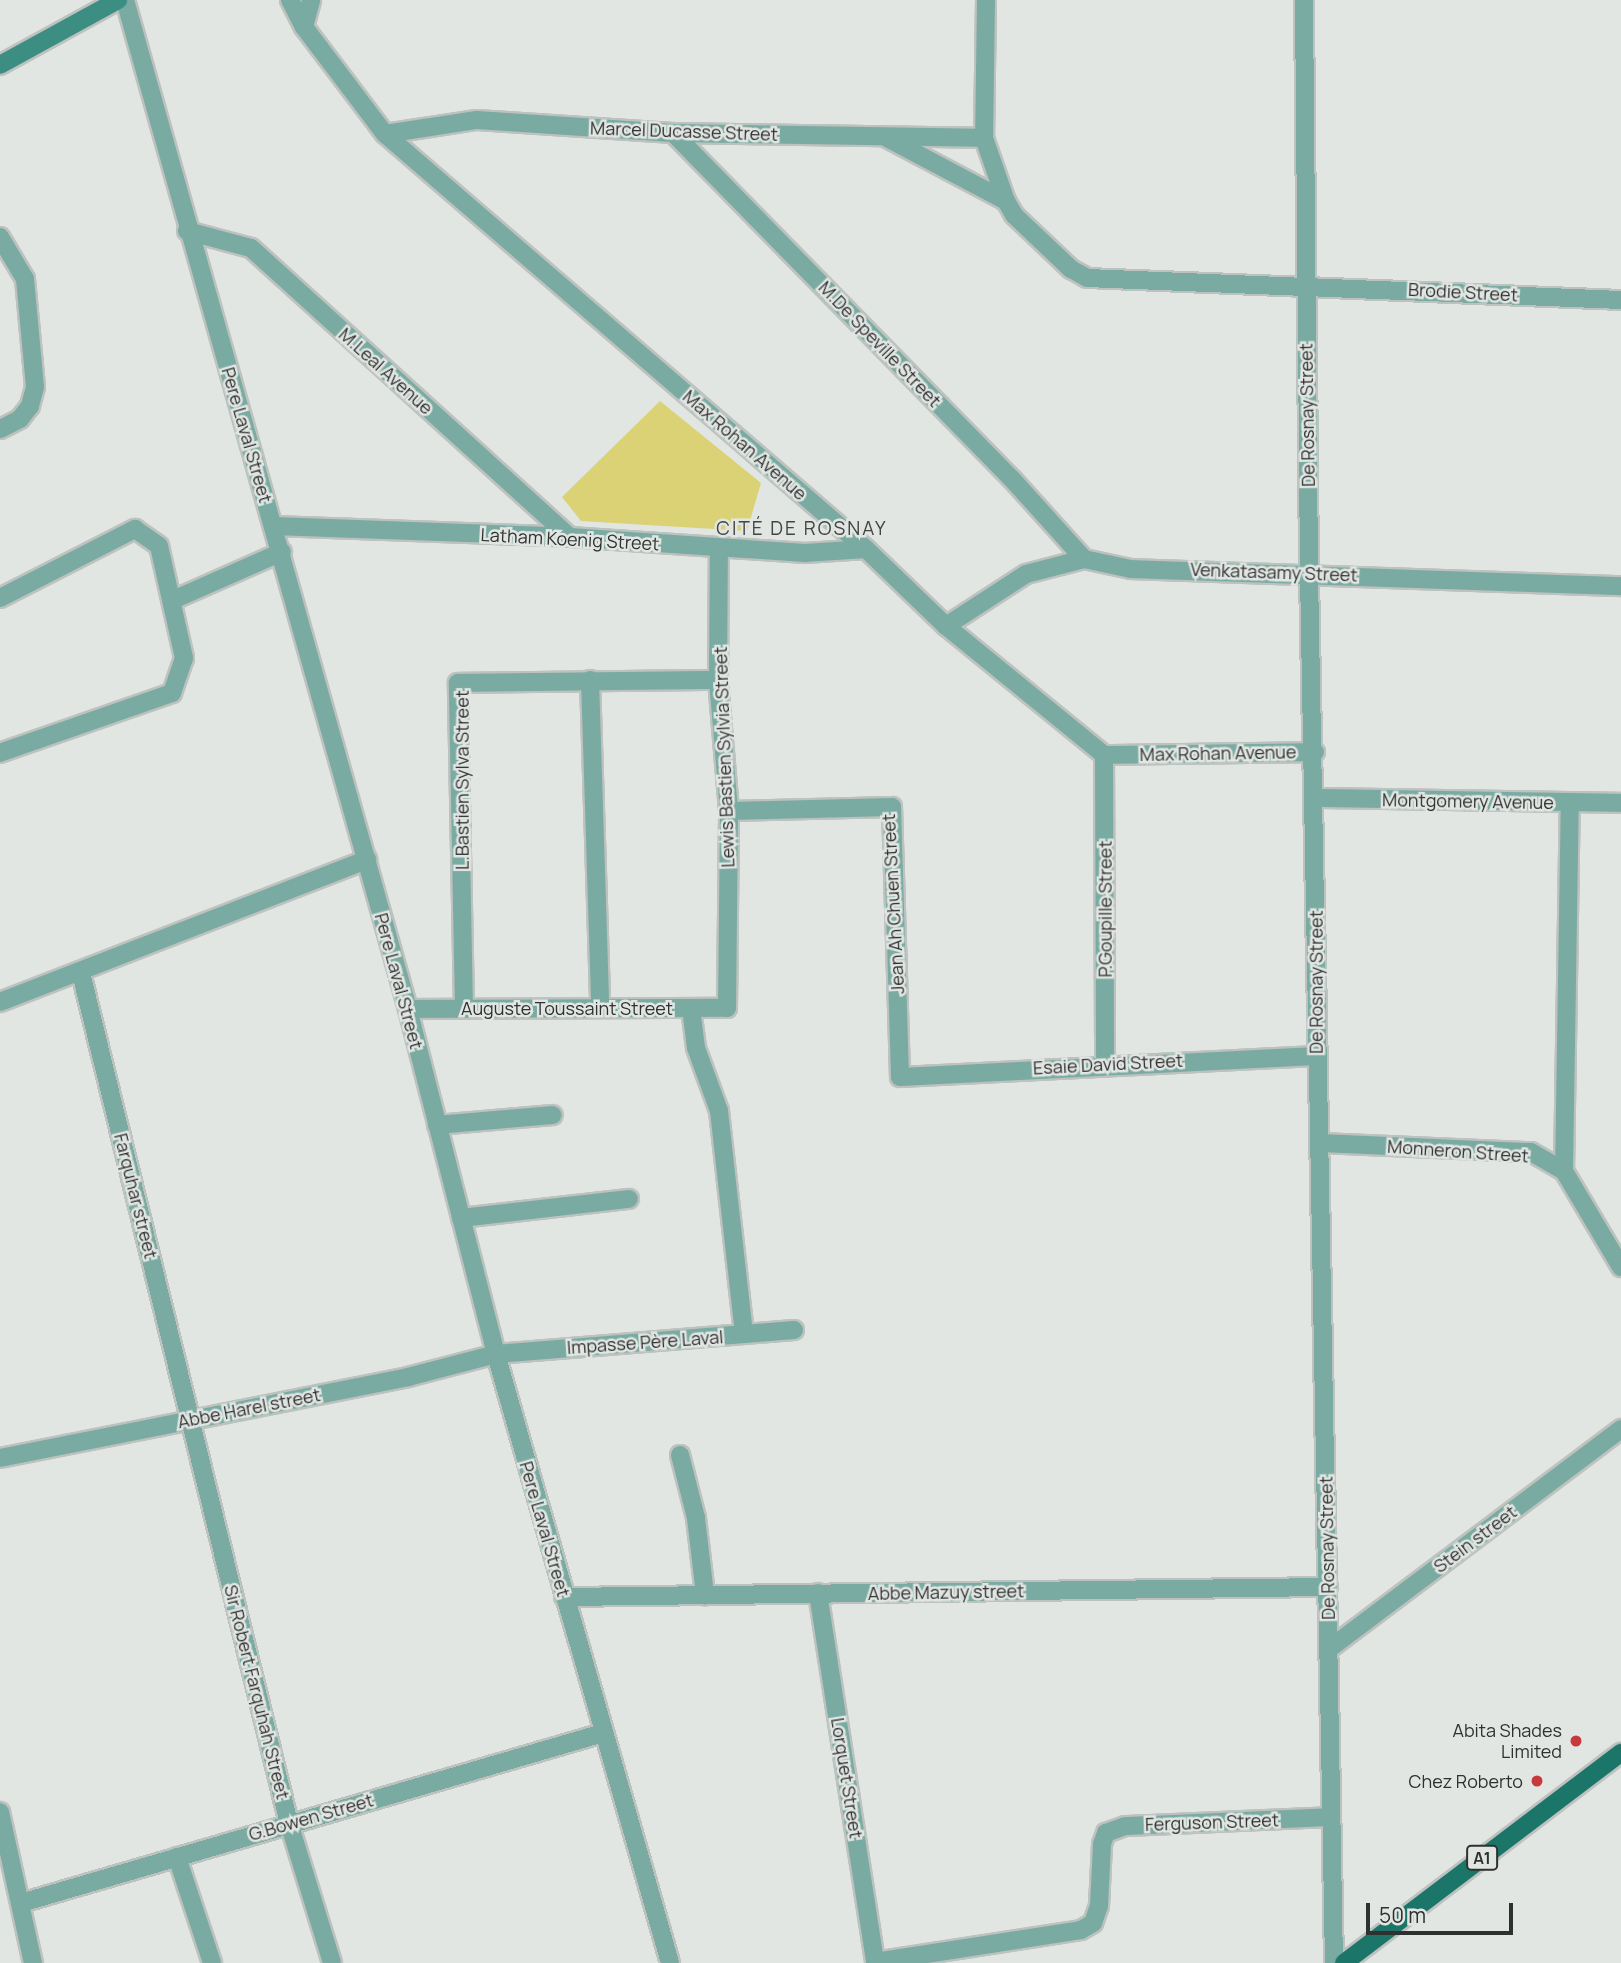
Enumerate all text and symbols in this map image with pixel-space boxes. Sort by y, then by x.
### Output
street label: Marcel Ducasse Street [590,117,778,145]
street label: M.De Speville Street [814,277,946,411]
street label: Brodie Street [1408,278,1518,306]
street label: M.Leal Avenue [335,323,437,419]
street label: De Rosnay Street [1295,343,1319,487]
street label: Pere Laval Street [217,365,277,505]
street label: Max Rohan Avenue [679,385,811,505]
district label: CITÉ DE ROSNAY [718,518,886,540]
street label: Latham Koenig Street [480,524,660,554]
street label: Venkatasamy Street [1190,558,1358,586]
street label: Lewis Bastien Sylvia Street [709,646,739,868]
street label: L.Bastien Sylva Street [451,690,473,870]
street label: Max Rohan Avenue [1139,741,1297,765]
street label: Montgomery Avenue [1382,789,1554,813]
street label: Jean Ah Chuen Street [877,813,909,995]
street label: P.Goupille Street [1094,841,1116,977]
street label: De Rosnay Street [1305,910,1327,1054]
street label: Pere Laval Street [370,911,428,1051]
street label: Auguste Toussaint Street [461,997,673,1019]
street label: Esaie David Street [1032,1049,1184,1079]
street label: Farquhar street [110,1131,162,1261]
street label: Monneron Street [1387,1135,1529,1167]
street label: Impasse Père Laval [566,1326,724,1358]
street label: Abbe Harel street [176,1384,322,1432]
street label: Pere Laval Street [515,1459,575,1599]
street label: De Rosnay Street [1315,1476,1339,1620]
street label: Stein street [1429,1501,1521,1577]
street label: Abbe Mazuy street [868,1580,1024,1604]
street label: Sir Robert Farquhah Street [220,1583,294,1801]
street label: Lorquet Street [827,1716,867,1840]
place label: Abita Shades Limited [1453,1720,1562,1762]
marker: Abita Shades Limited [1568,1733,1584,1749]
place label: Chez Roberto [1409,1770,1523,1792]
marker: Chez Roberto [1529,1773,1545,1789]
street label: G.Bowen Street [246,1789,376,1845]
street label: Ferguson Street [1145,1809,1279,1835]
road number: A1 [1464,1846,1500,1870]
scale bar [1369,1890,1516,1934]
text: 50 m [1379,1901,1426,1929]

